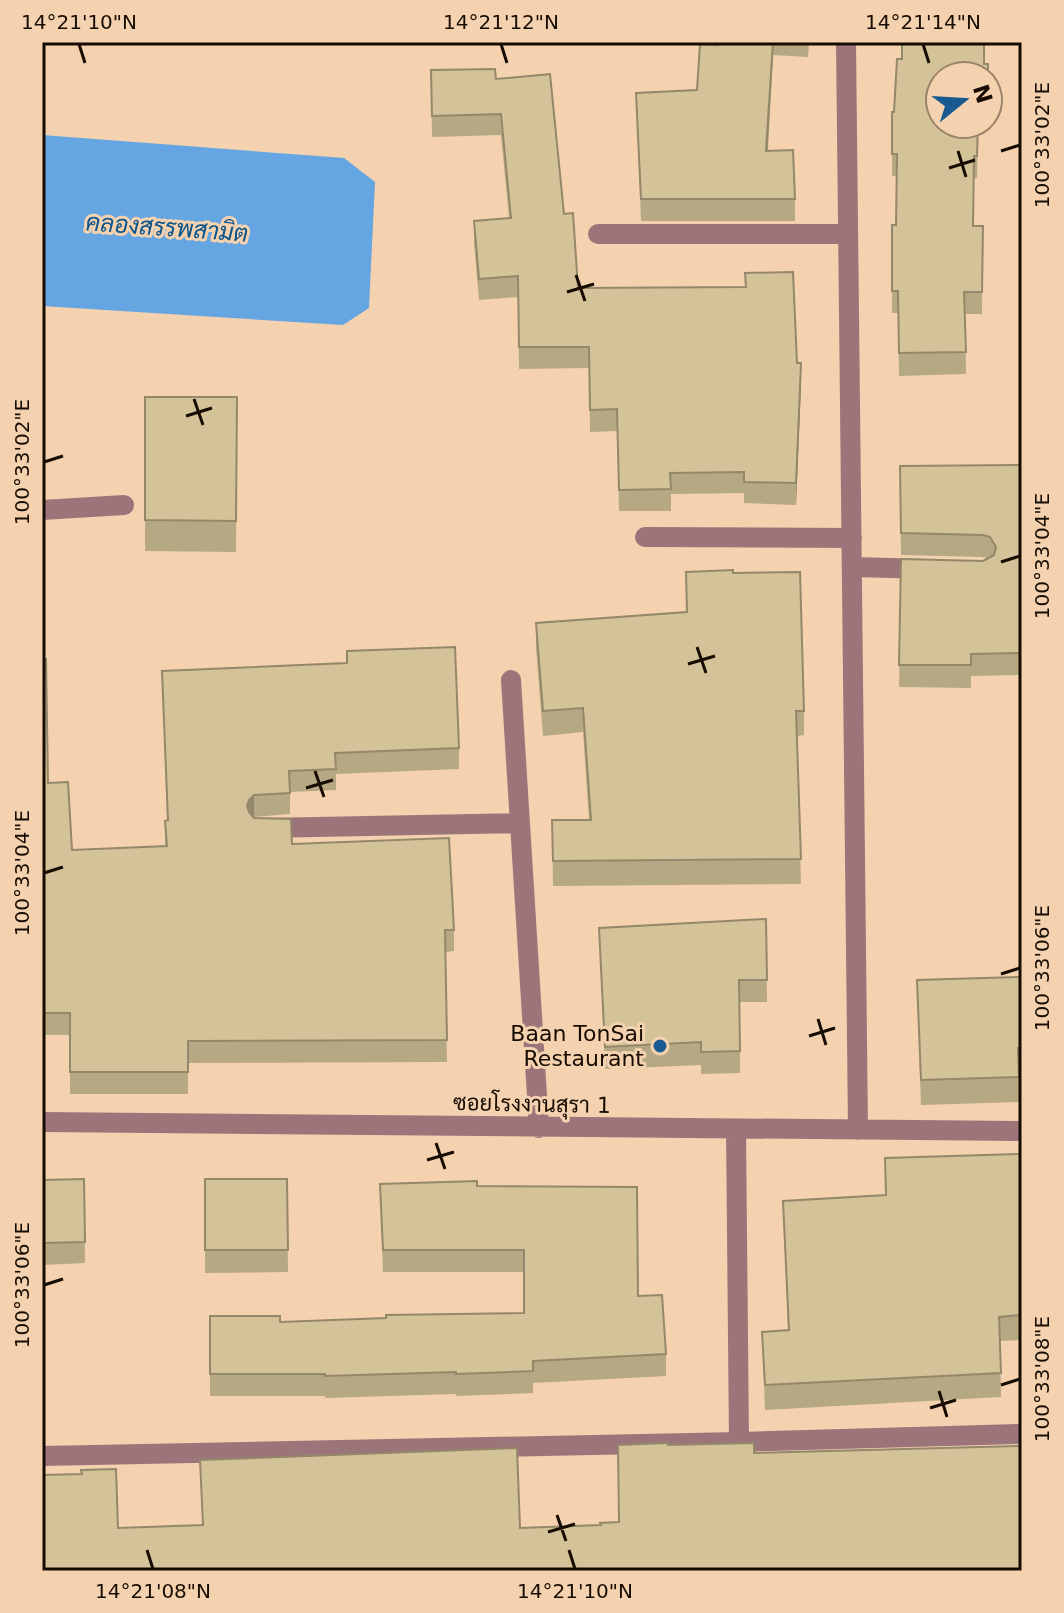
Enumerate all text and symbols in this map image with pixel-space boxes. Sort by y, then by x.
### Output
text: 14°21'10"N [21,10,137,34]
text: 14°21'12"N [443,10,559,34]
text: 14°21'14"N [865,10,981,34]
north arrow [924,60,1004,140]
text: N [968,81,997,107]
text: 100°33'02"E [1030,82,1054,208]
water label: คลองสรรพสามิต [85,208,249,248]
text: 100°33'02"E [10,399,34,525]
text: 100°33'04"E [1030,493,1054,619]
text: 100°33'04"E [10,810,34,936]
text: 100°33'06"E [1030,905,1054,1031]
place label: Baan TonSai Restaurant [510,1021,644,1071]
marker: Baan TonSai Restaurant [651,1037,669,1055]
street label: ซอยโรงงานสุรา 1 [453,1088,611,1121]
text: 100°33'06"E [10,1222,34,1348]
text: 100°33'08"E [1030,1316,1054,1442]
text: 14°21'08"N [95,1579,211,1603]
text: 14°21'10"N [517,1579,633,1603]

